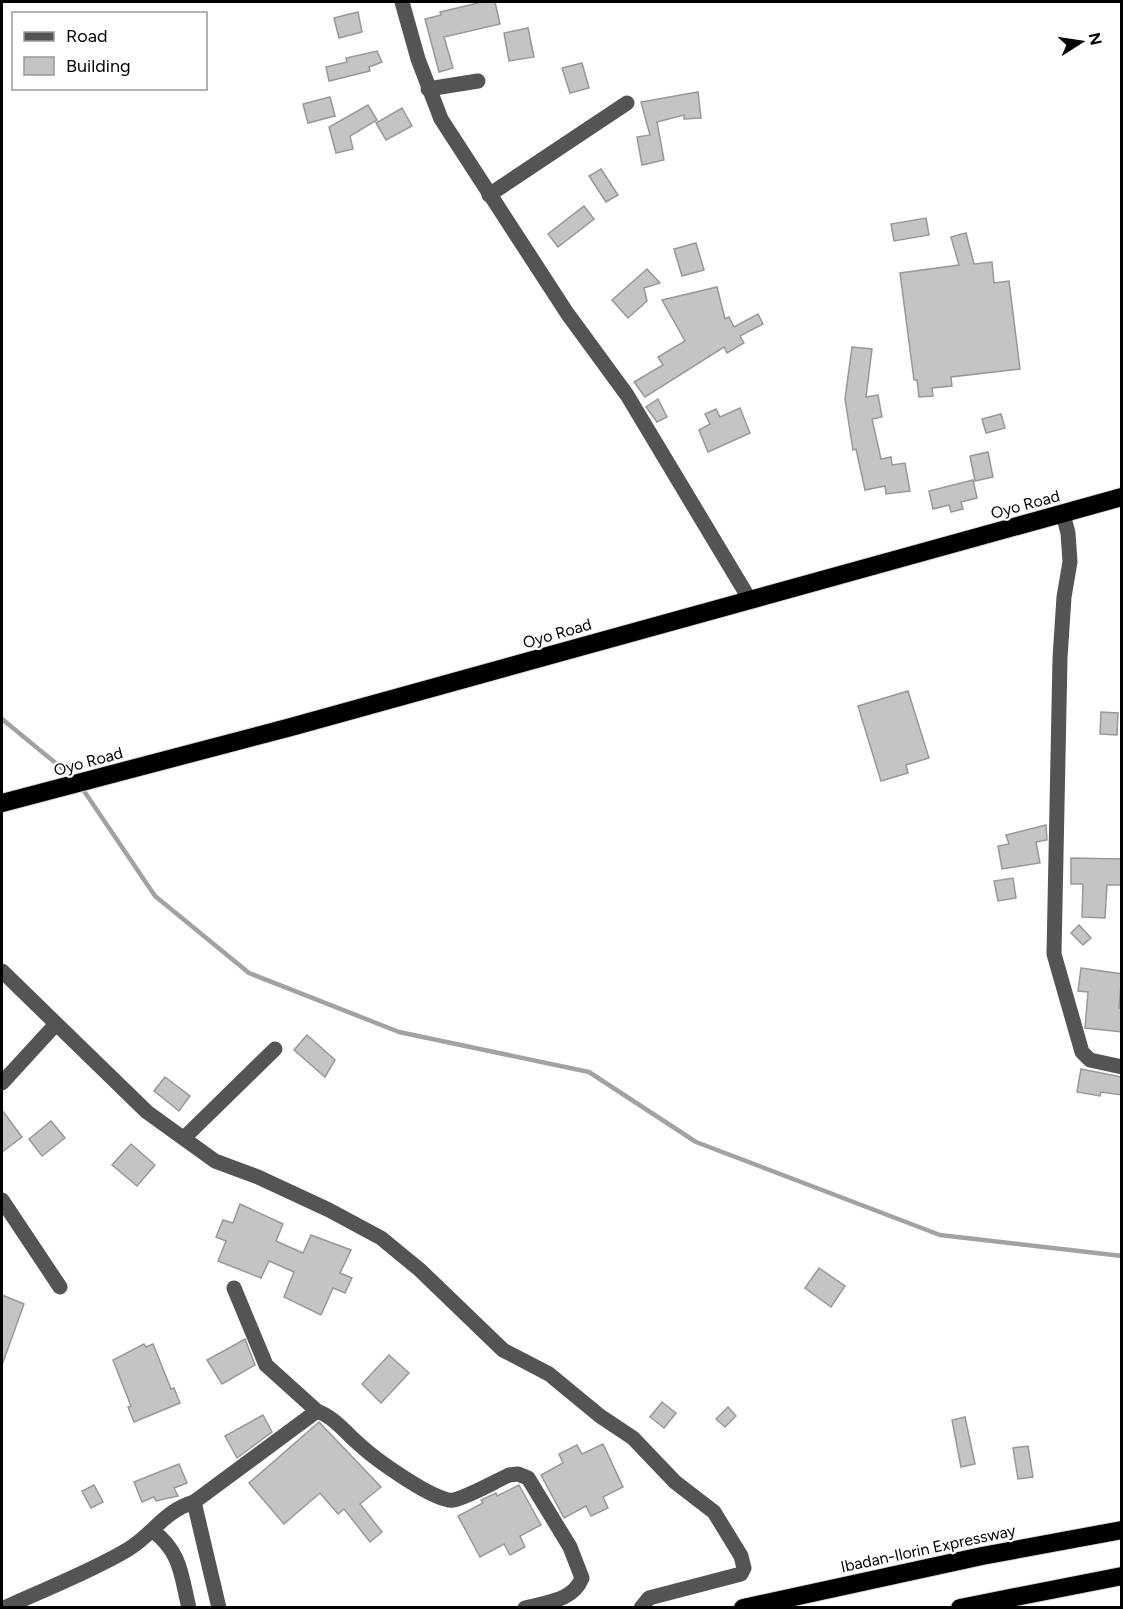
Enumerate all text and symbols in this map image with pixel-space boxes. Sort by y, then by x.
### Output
legend [12,12,207,90]
north arrow [1051,12,1111,72]
text: Road [66,25,107,47]
text: N [1085,31,1106,47]
text: Building [66,55,131,77]
street label: Oyo Road [989,486,1062,523]
street label: Oyo Road [521,615,594,652]
street label: Oyo Road [52,743,125,780]
street label: Ibadan-Ilorin Expressway [839,1521,1018,1576]

